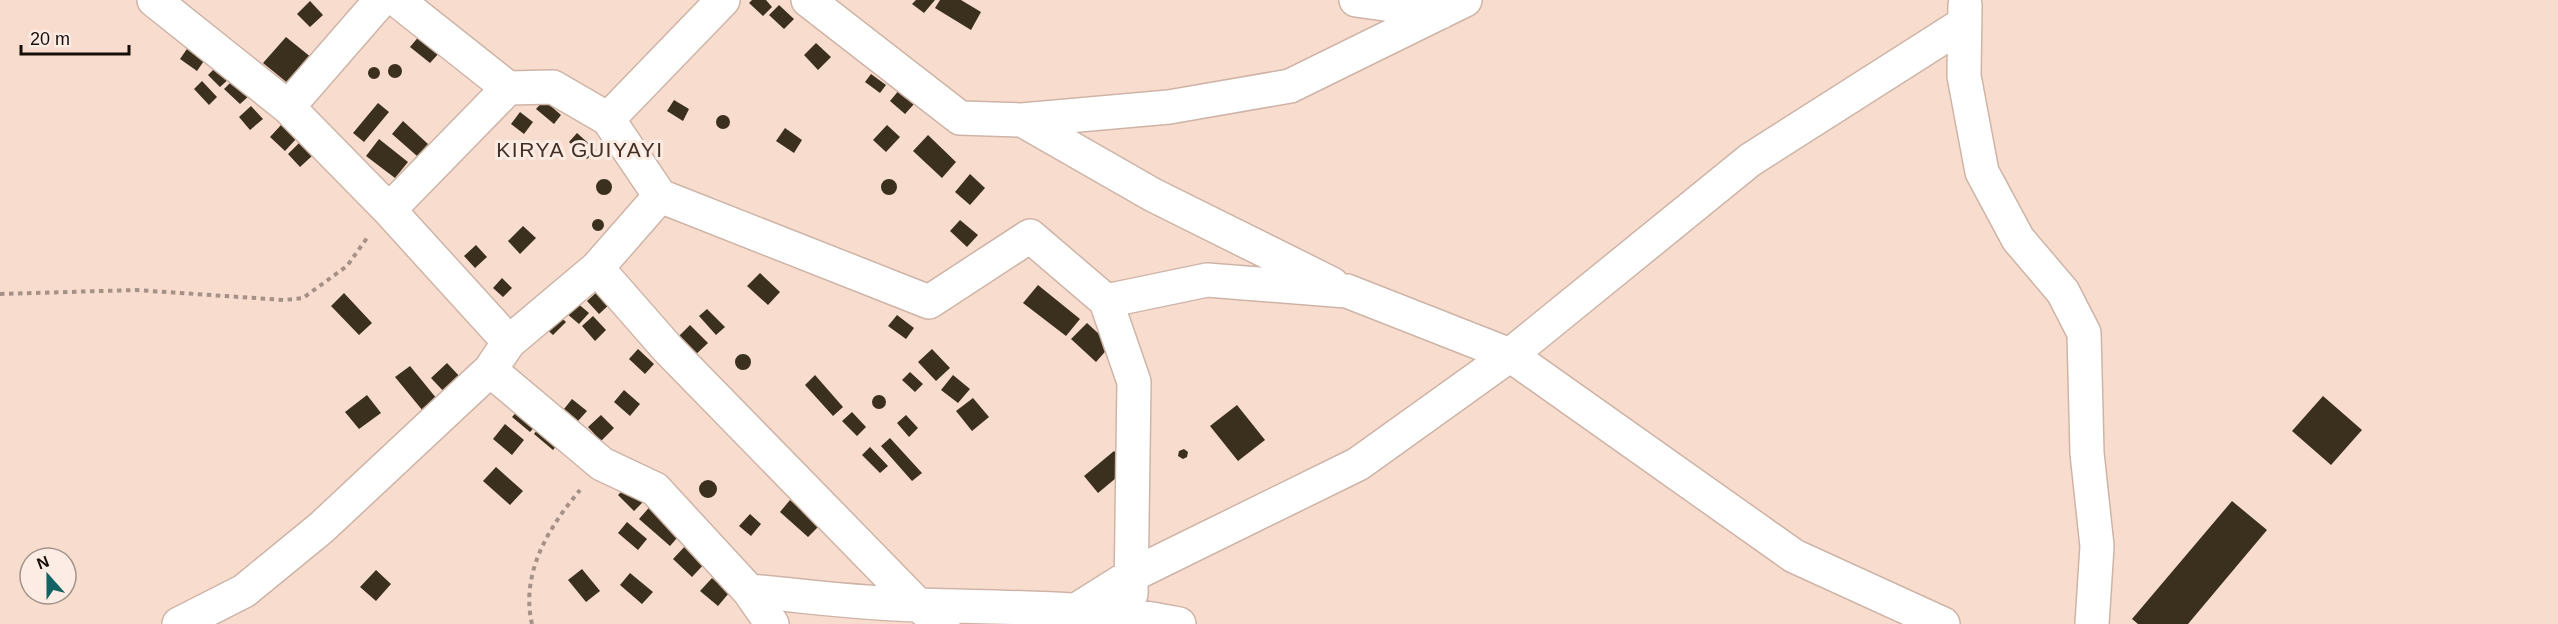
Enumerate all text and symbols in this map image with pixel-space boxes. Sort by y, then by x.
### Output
scale bar [21,18,129,56]
text: 20 m [30,29,70,49]
district label: KIRYA GUIYAYI [496,138,664,161]
north arrow [18,546,78,606]
text: N [34,552,51,572]

